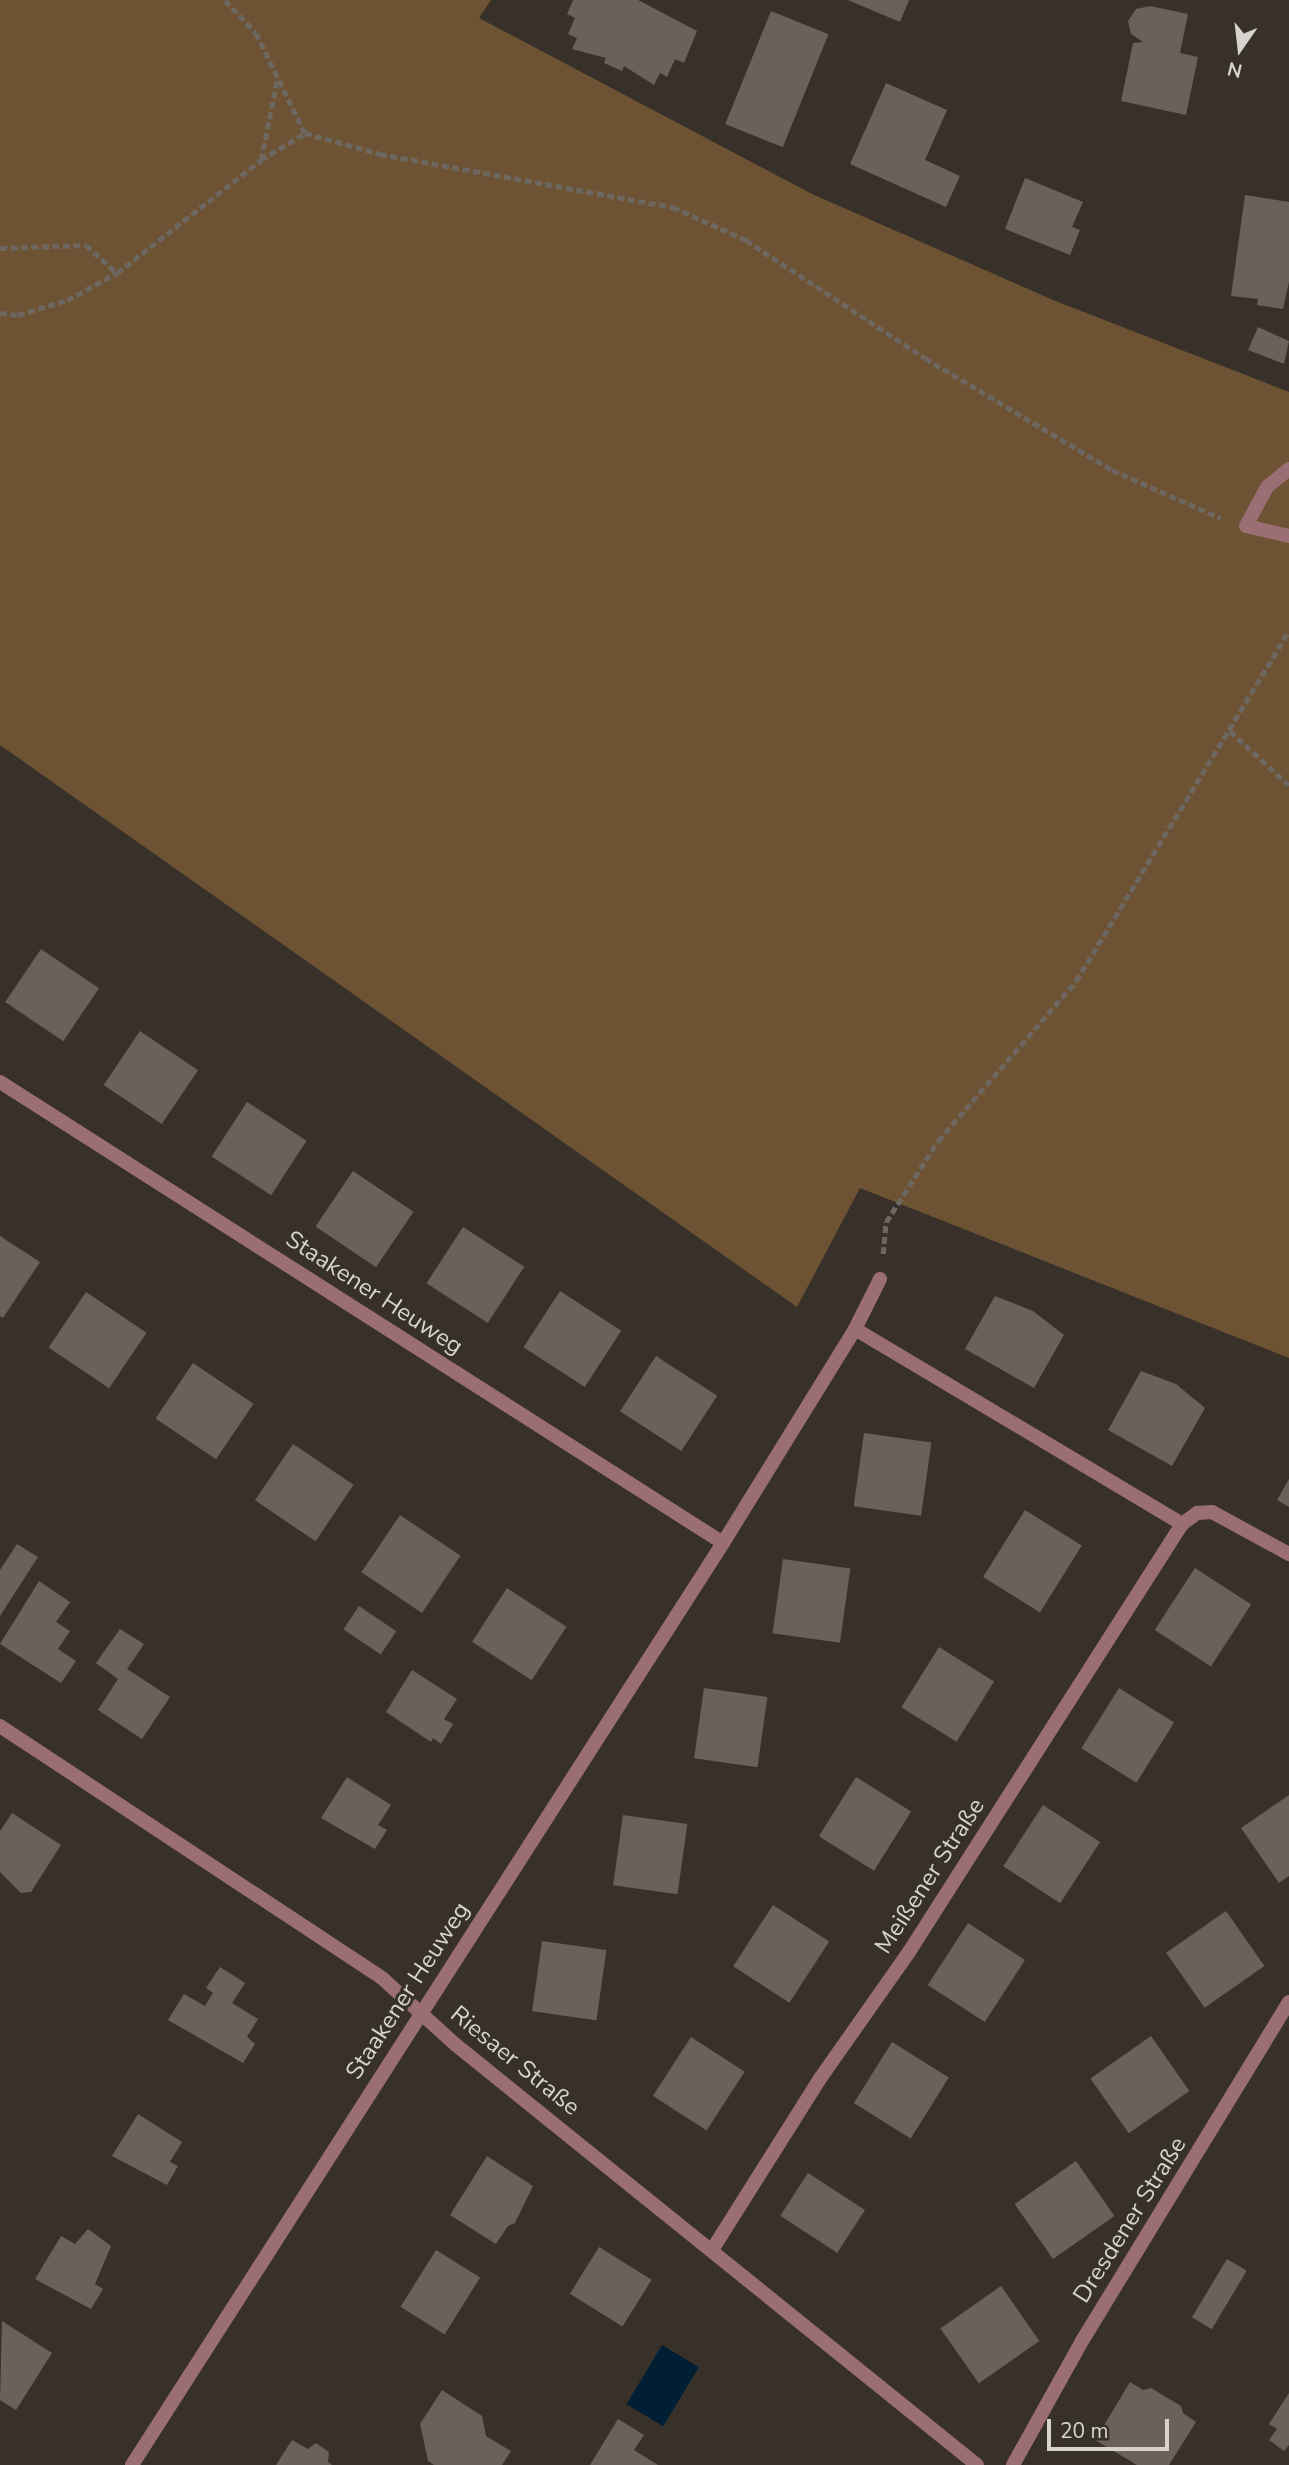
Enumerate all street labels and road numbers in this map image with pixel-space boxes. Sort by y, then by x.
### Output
street label: Staakener Heuweg [280,1225,468,1361]
street label: Meißener Straße [869,1793,991,1959]
street label: Staakener Heuweg [340,1897,476,2085]
street label: Riesaer Straße [445,2000,585,2122]
street label: Dresdener Straße [1067,2132,1193,2308]

